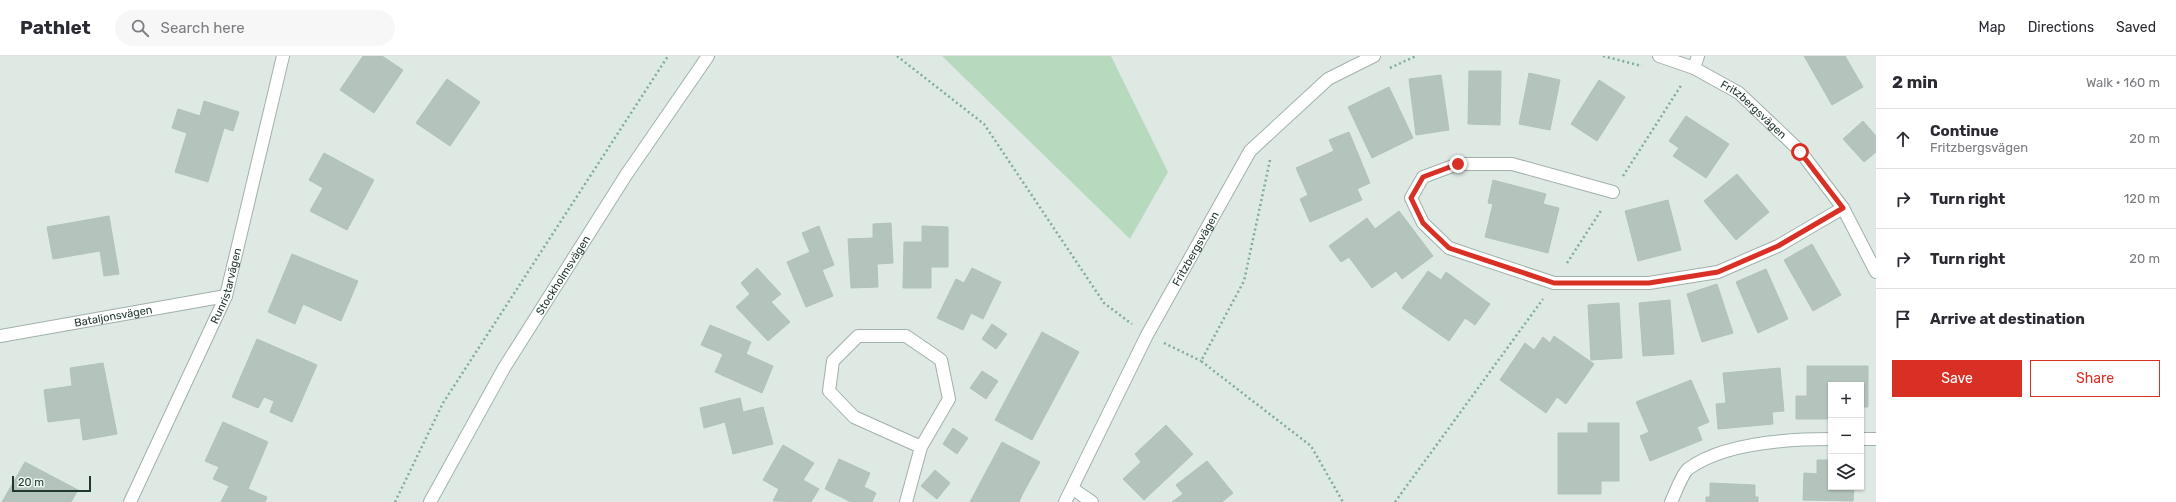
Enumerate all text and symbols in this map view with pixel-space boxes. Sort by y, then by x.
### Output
search box [115,10,395,46]
text: Pathlet [20,16,91,39]
icon: search [129,17,151,39]
text: Search here [161,19,245,37]
text: Map [1979,19,2006,36]
text: Directions [2028,19,2094,36]
text: Saved [2116,19,2156,36]
text: 2 min [1892,72,1938,92]
text: Walk · 160 m [2086,75,2160,90]
street label: Fritzbergsvägen [1718,78,1789,141]
text: Continue [1930,122,1999,140]
icon: ahead [1892,128,1914,150]
text: 20 m [2129,131,2160,146]
text: Fritzbergsvägen [1930,140,2028,155]
route start [1791,143,1809,161]
route end [1449,155,1467,173]
icon: right [1892,188,1914,210]
text: Turn right [1930,190,2005,208]
text: 120 m [2124,191,2160,206]
street label: Fritzbergsvägen [1169,209,1221,288]
street label: Stockholmsvägen [533,233,593,317]
street label: Runristarvägen [208,247,244,326]
icon: right [1892,248,1914,270]
text: Turn right [1930,250,2005,268]
text: 20 m [2129,251,2160,266]
street label: Bataljonsvägen [73,303,153,329]
icon: arrive [1892,308,1914,330]
text: Arrive at destination [1930,310,2085,328]
button: Save [1892,360,2022,397]
button: Share [2030,360,2160,397]
map controls [1828,382,1864,490]
button: + [1828,382,1864,418]
button: − [1828,418,1864,454]
button: layers [1828,454,1864,490]
scale bar [12,474,91,493]
text: 20 m [18,476,44,489]

